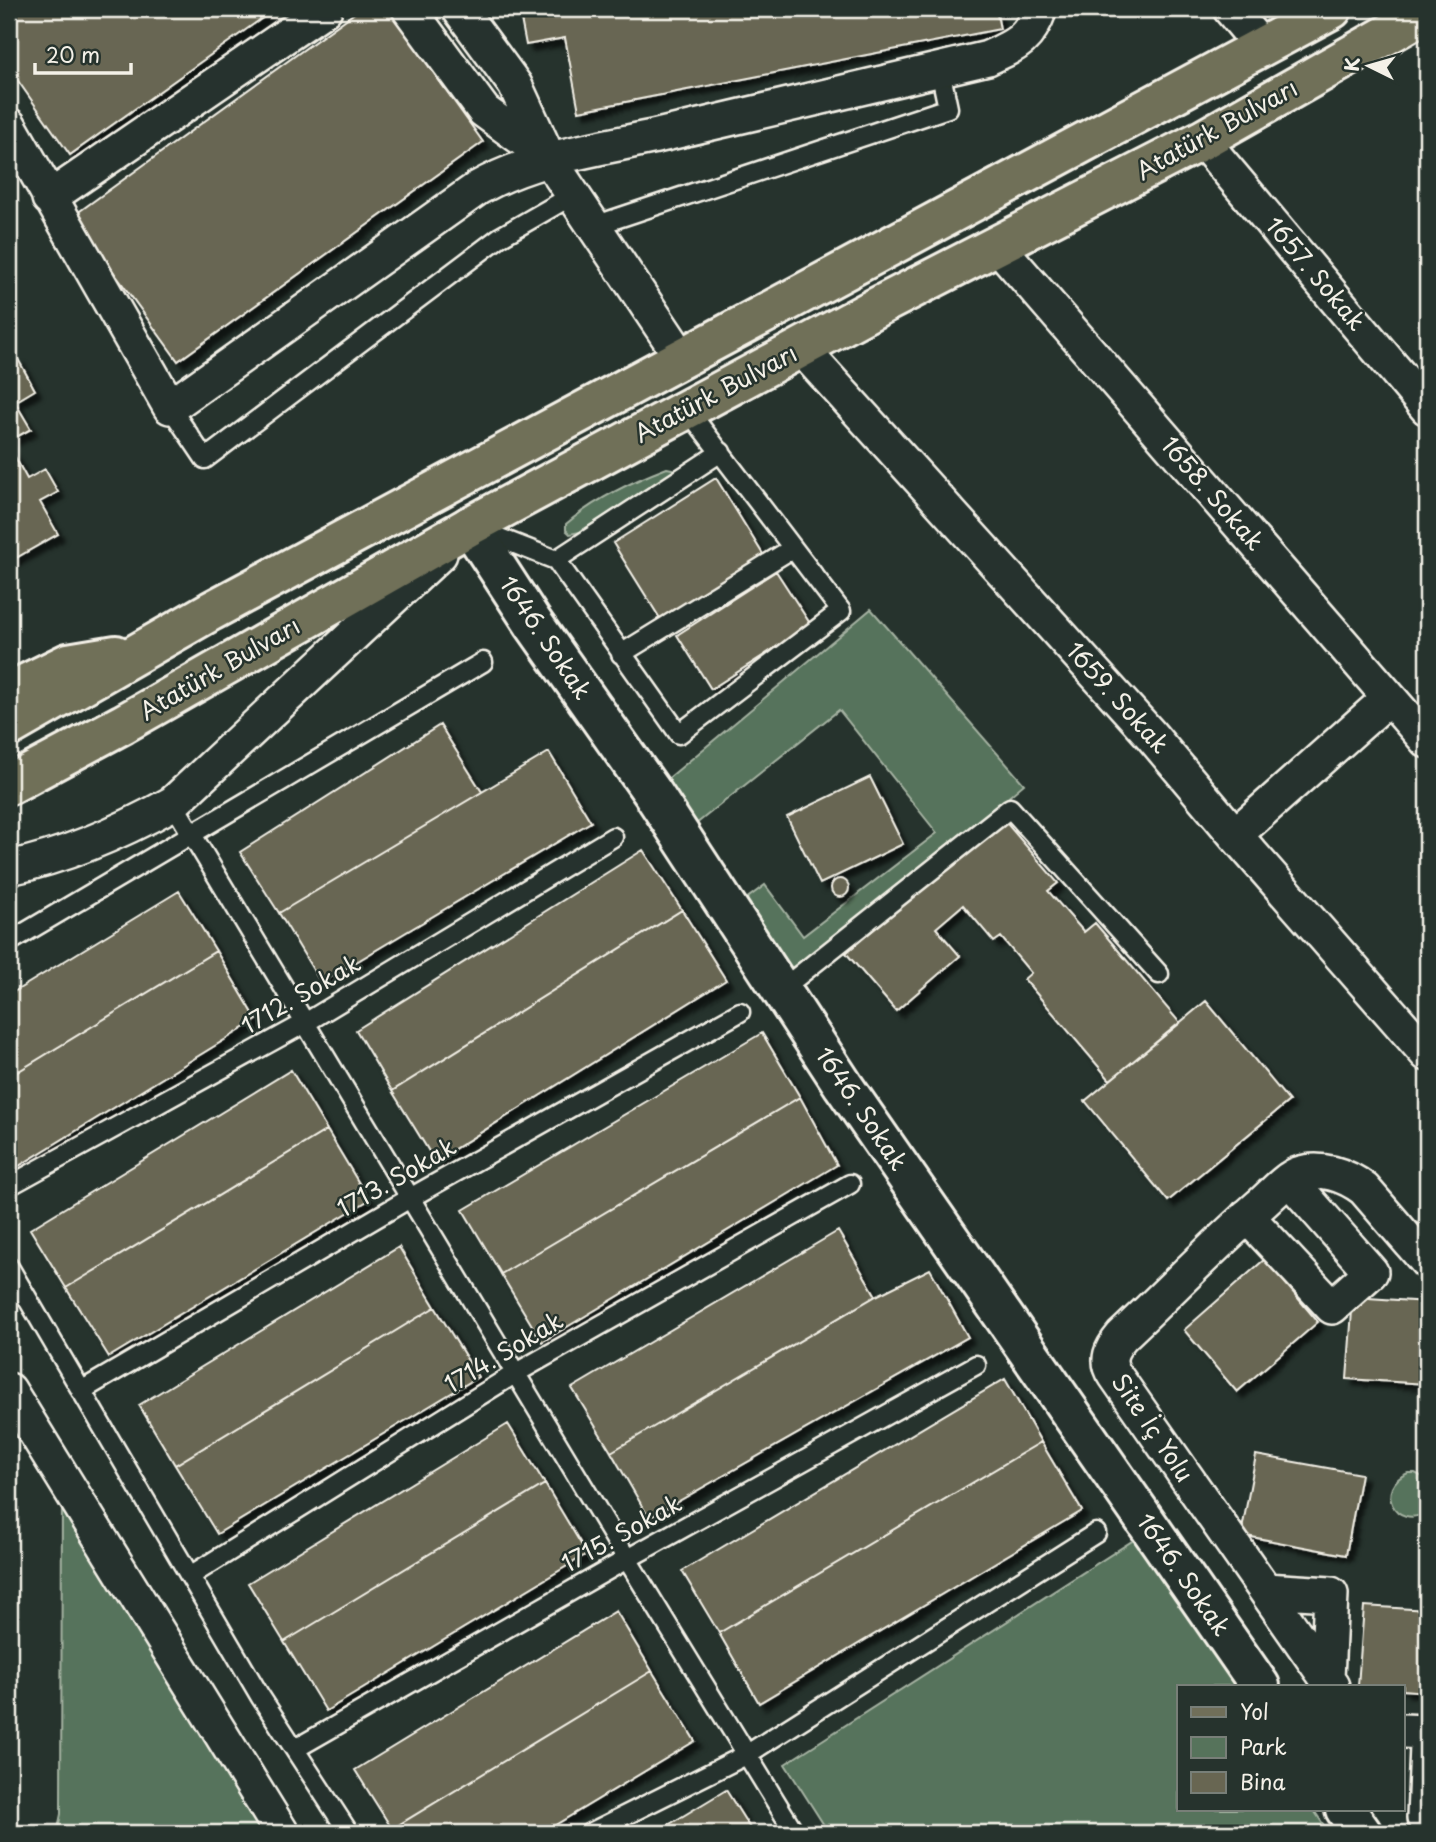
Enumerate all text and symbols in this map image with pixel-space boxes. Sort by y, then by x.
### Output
scale bar [35,32,131,76]
north arrow [1334,32,1404,102]
text: 20 m [46,38,100,70]
text: K [1337,56,1366,73]
street label: Atatürk Bulvarı [1129,69,1303,188]
street label: 1657. Sokak [1258,208,1375,338]
street label: Atatürk Bulvarı [627,334,803,450]
street label: 1658. Sokak [1154,428,1273,558]
street label: 1646. Sokak [492,568,602,706]
street label: Atatürk Bulvarı [132,607,306,728]
street label: 1659. Sokak [1058,633,1179,761]
street label: 1712. Sokak [233,944,367,1042]
street label: 1646. Sokak [808,1039,918,1177]
street label: 1713. Sokak [330,1127,462,1225]
street label: 1714. Sokak [437,1302,569,1401]
street label: Site İç Yolu [1104,1365,1203,1489]
street label: 1715. Sokak [554,1484,688,1580]
street label: 1646. Sokak [1129,1505,1240,1643]
legend [1177,1685,1404,1811]
text: Yol [1240,1695,1269,1727]
text: Park [1240,1730,1287,1762]
text: Bina [1240,1765,1286,1797]

